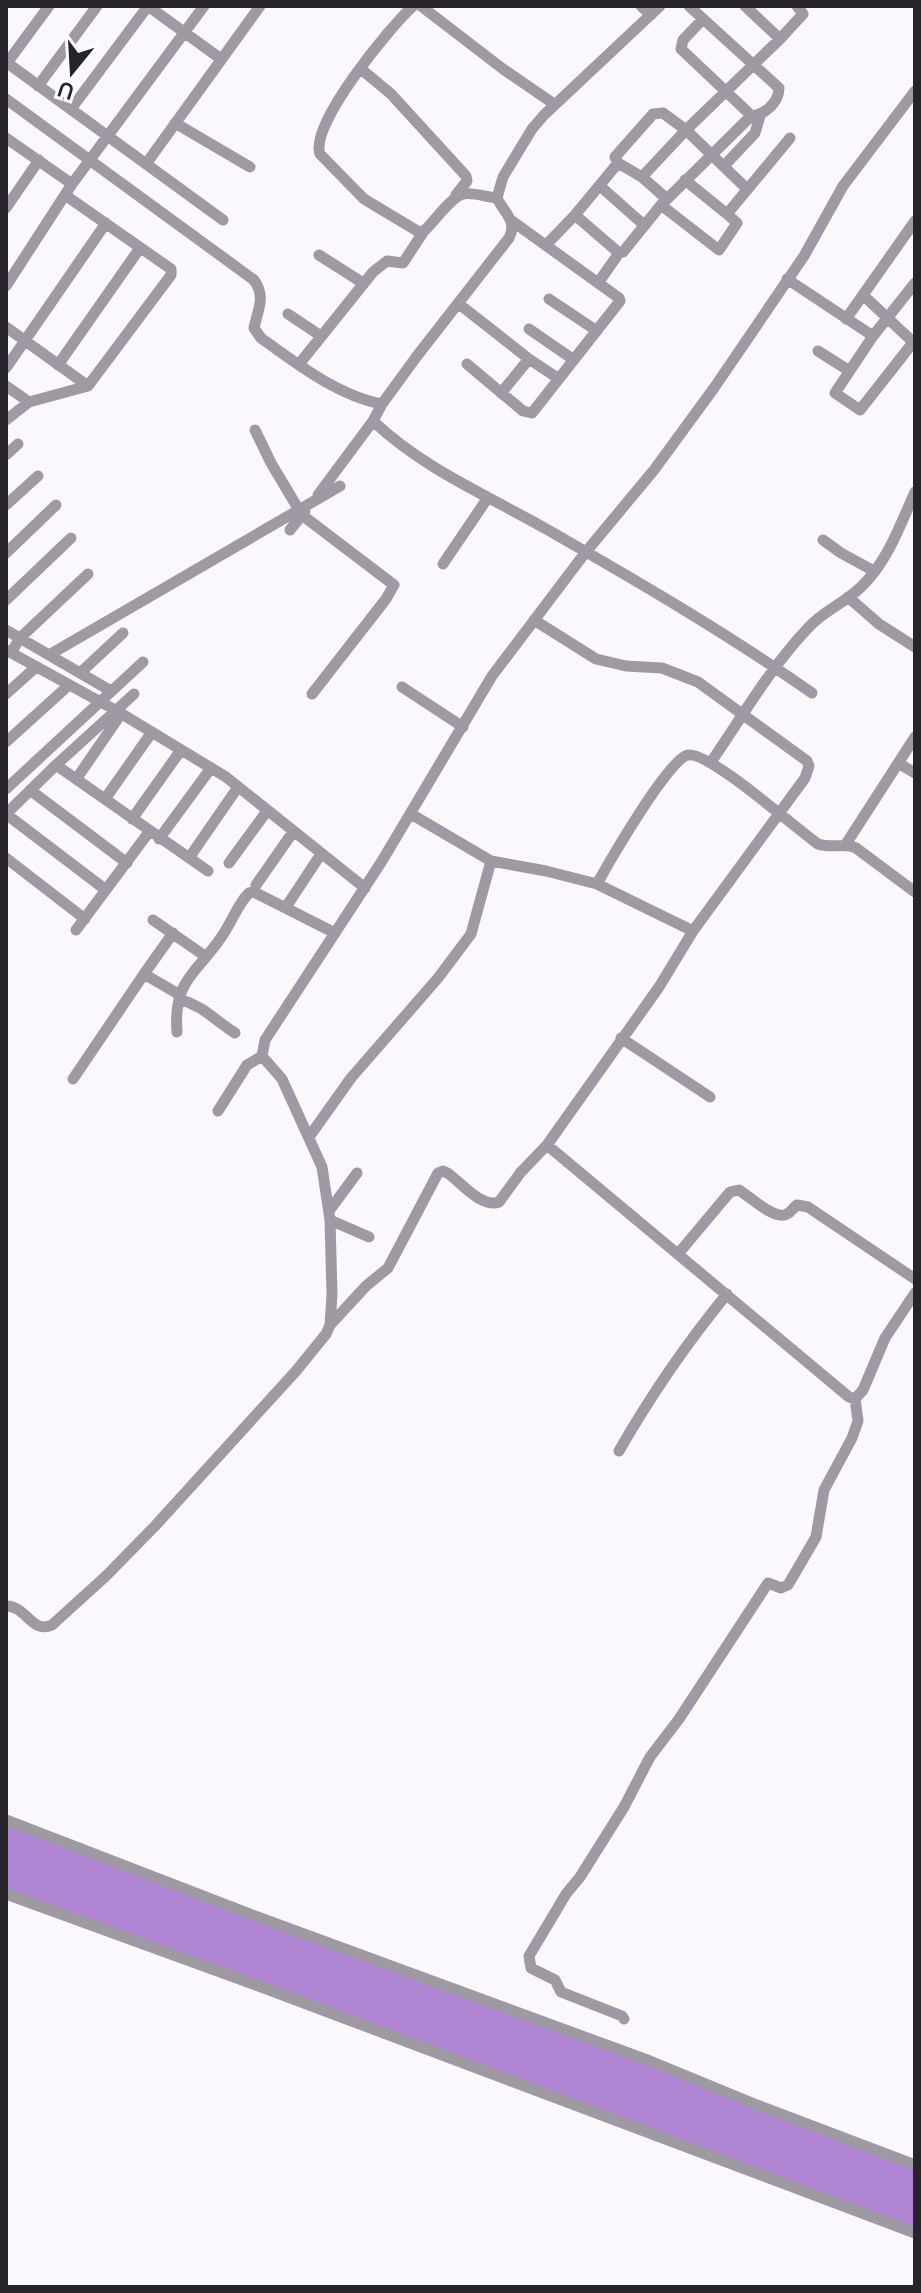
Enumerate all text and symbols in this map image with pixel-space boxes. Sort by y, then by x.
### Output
north arrow [32,32,112,112]
text: U [54,75,78,106]

